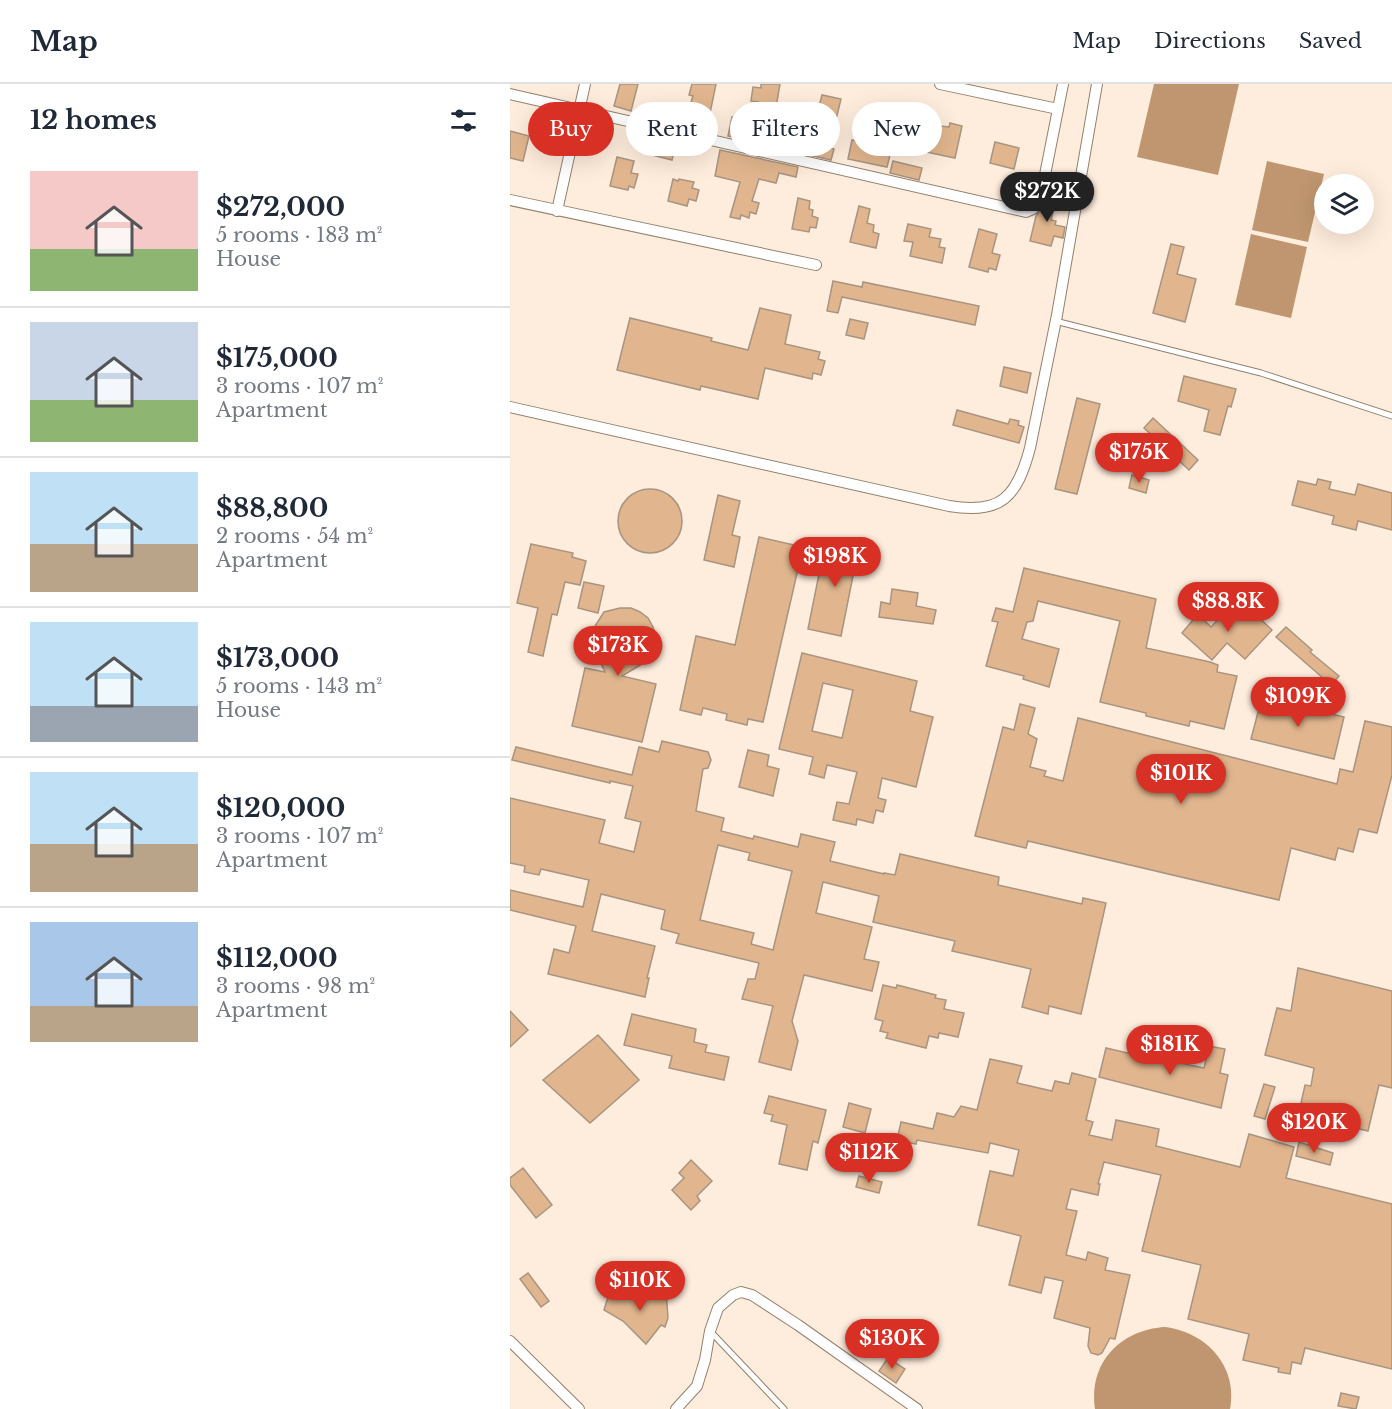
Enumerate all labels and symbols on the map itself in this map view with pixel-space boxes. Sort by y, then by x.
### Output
pin: $272K [1005,172,1089,223]
pin: $175K [1097,433,1181,484]
pin: $198K [793,537,877,588]
pin: $88.8K [1179,582,1277,633]
pin: $173K [576,626,660,677]
pin: $109K [1256,677,1340,728]
pin: $101K [1139,754,1223,805]
pin: $181K [1128,1025,1212,1076]
pin: $120K [1272,1103,1356,1154]
pin: $112K [827,1133,911,1184]
pin: $110K [598,1261,682,1312]
pin: $130K [850,1319,934,1370]

